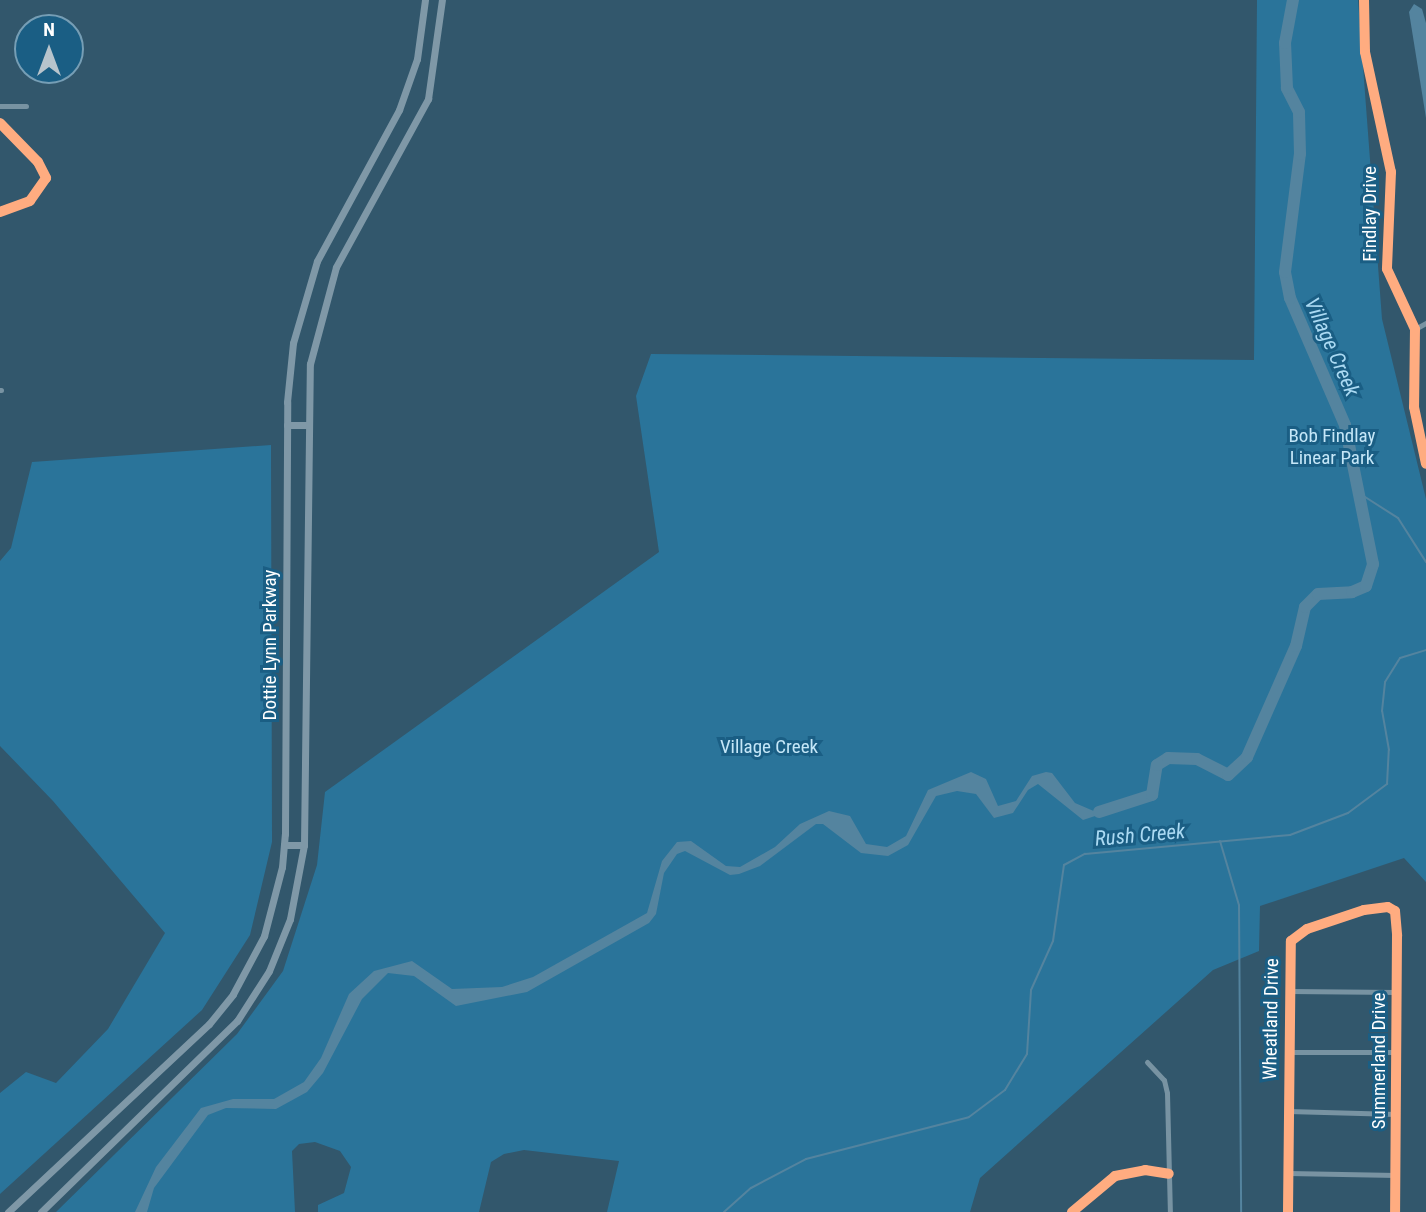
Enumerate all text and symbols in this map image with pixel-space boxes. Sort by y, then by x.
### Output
north arrow [14,14,84,84]
text: N [43,18,55,41]
street label: Findlay Drive [1359,166,1381,262]
water label: Village Creek [1299,294,1365,400]
park label: Bob Findlay Linear Park [1288,425,1376,469]
street label: Dottie Lynn Parkway [259,570,281,720]
park label: Village Creek [720,736,818,758]
water label: Rush Creek [1094,819,1186,851]
street label: Wheatland Drive [1259,958,1283,1080]
street label: Summerland Drive [1368,993,1390,1129]

